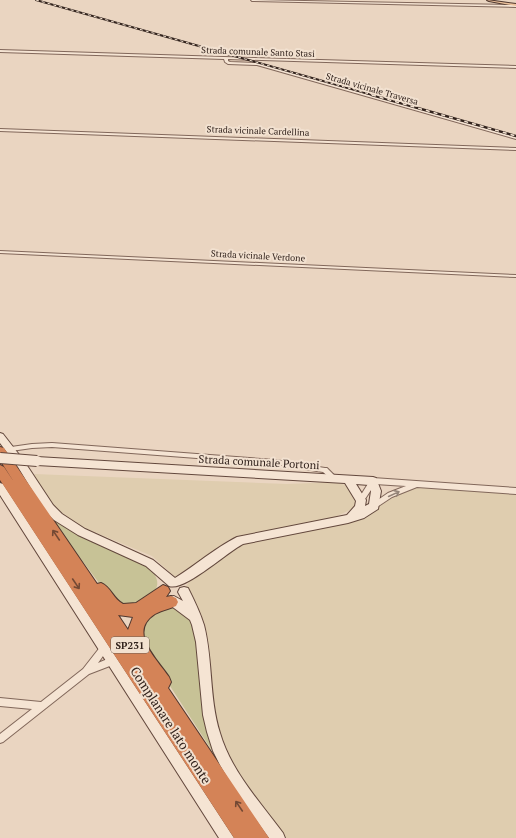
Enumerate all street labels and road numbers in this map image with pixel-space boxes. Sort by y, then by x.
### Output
street label: Strada comunale Santo Stasi [201,44,315,60]
street label: Strada vicinale Traversa [324,70,420,108]
street label: Strada vicinale Cardellina [206,123,310,139]
street label: Strada vicinale Verdone [211,248,306,264]
street label: Strada comunale Portoni [198,452,320,472]
road number: SP231 [111,637,149,653]
street label: Complanare lato monte [126,663,216,787]

